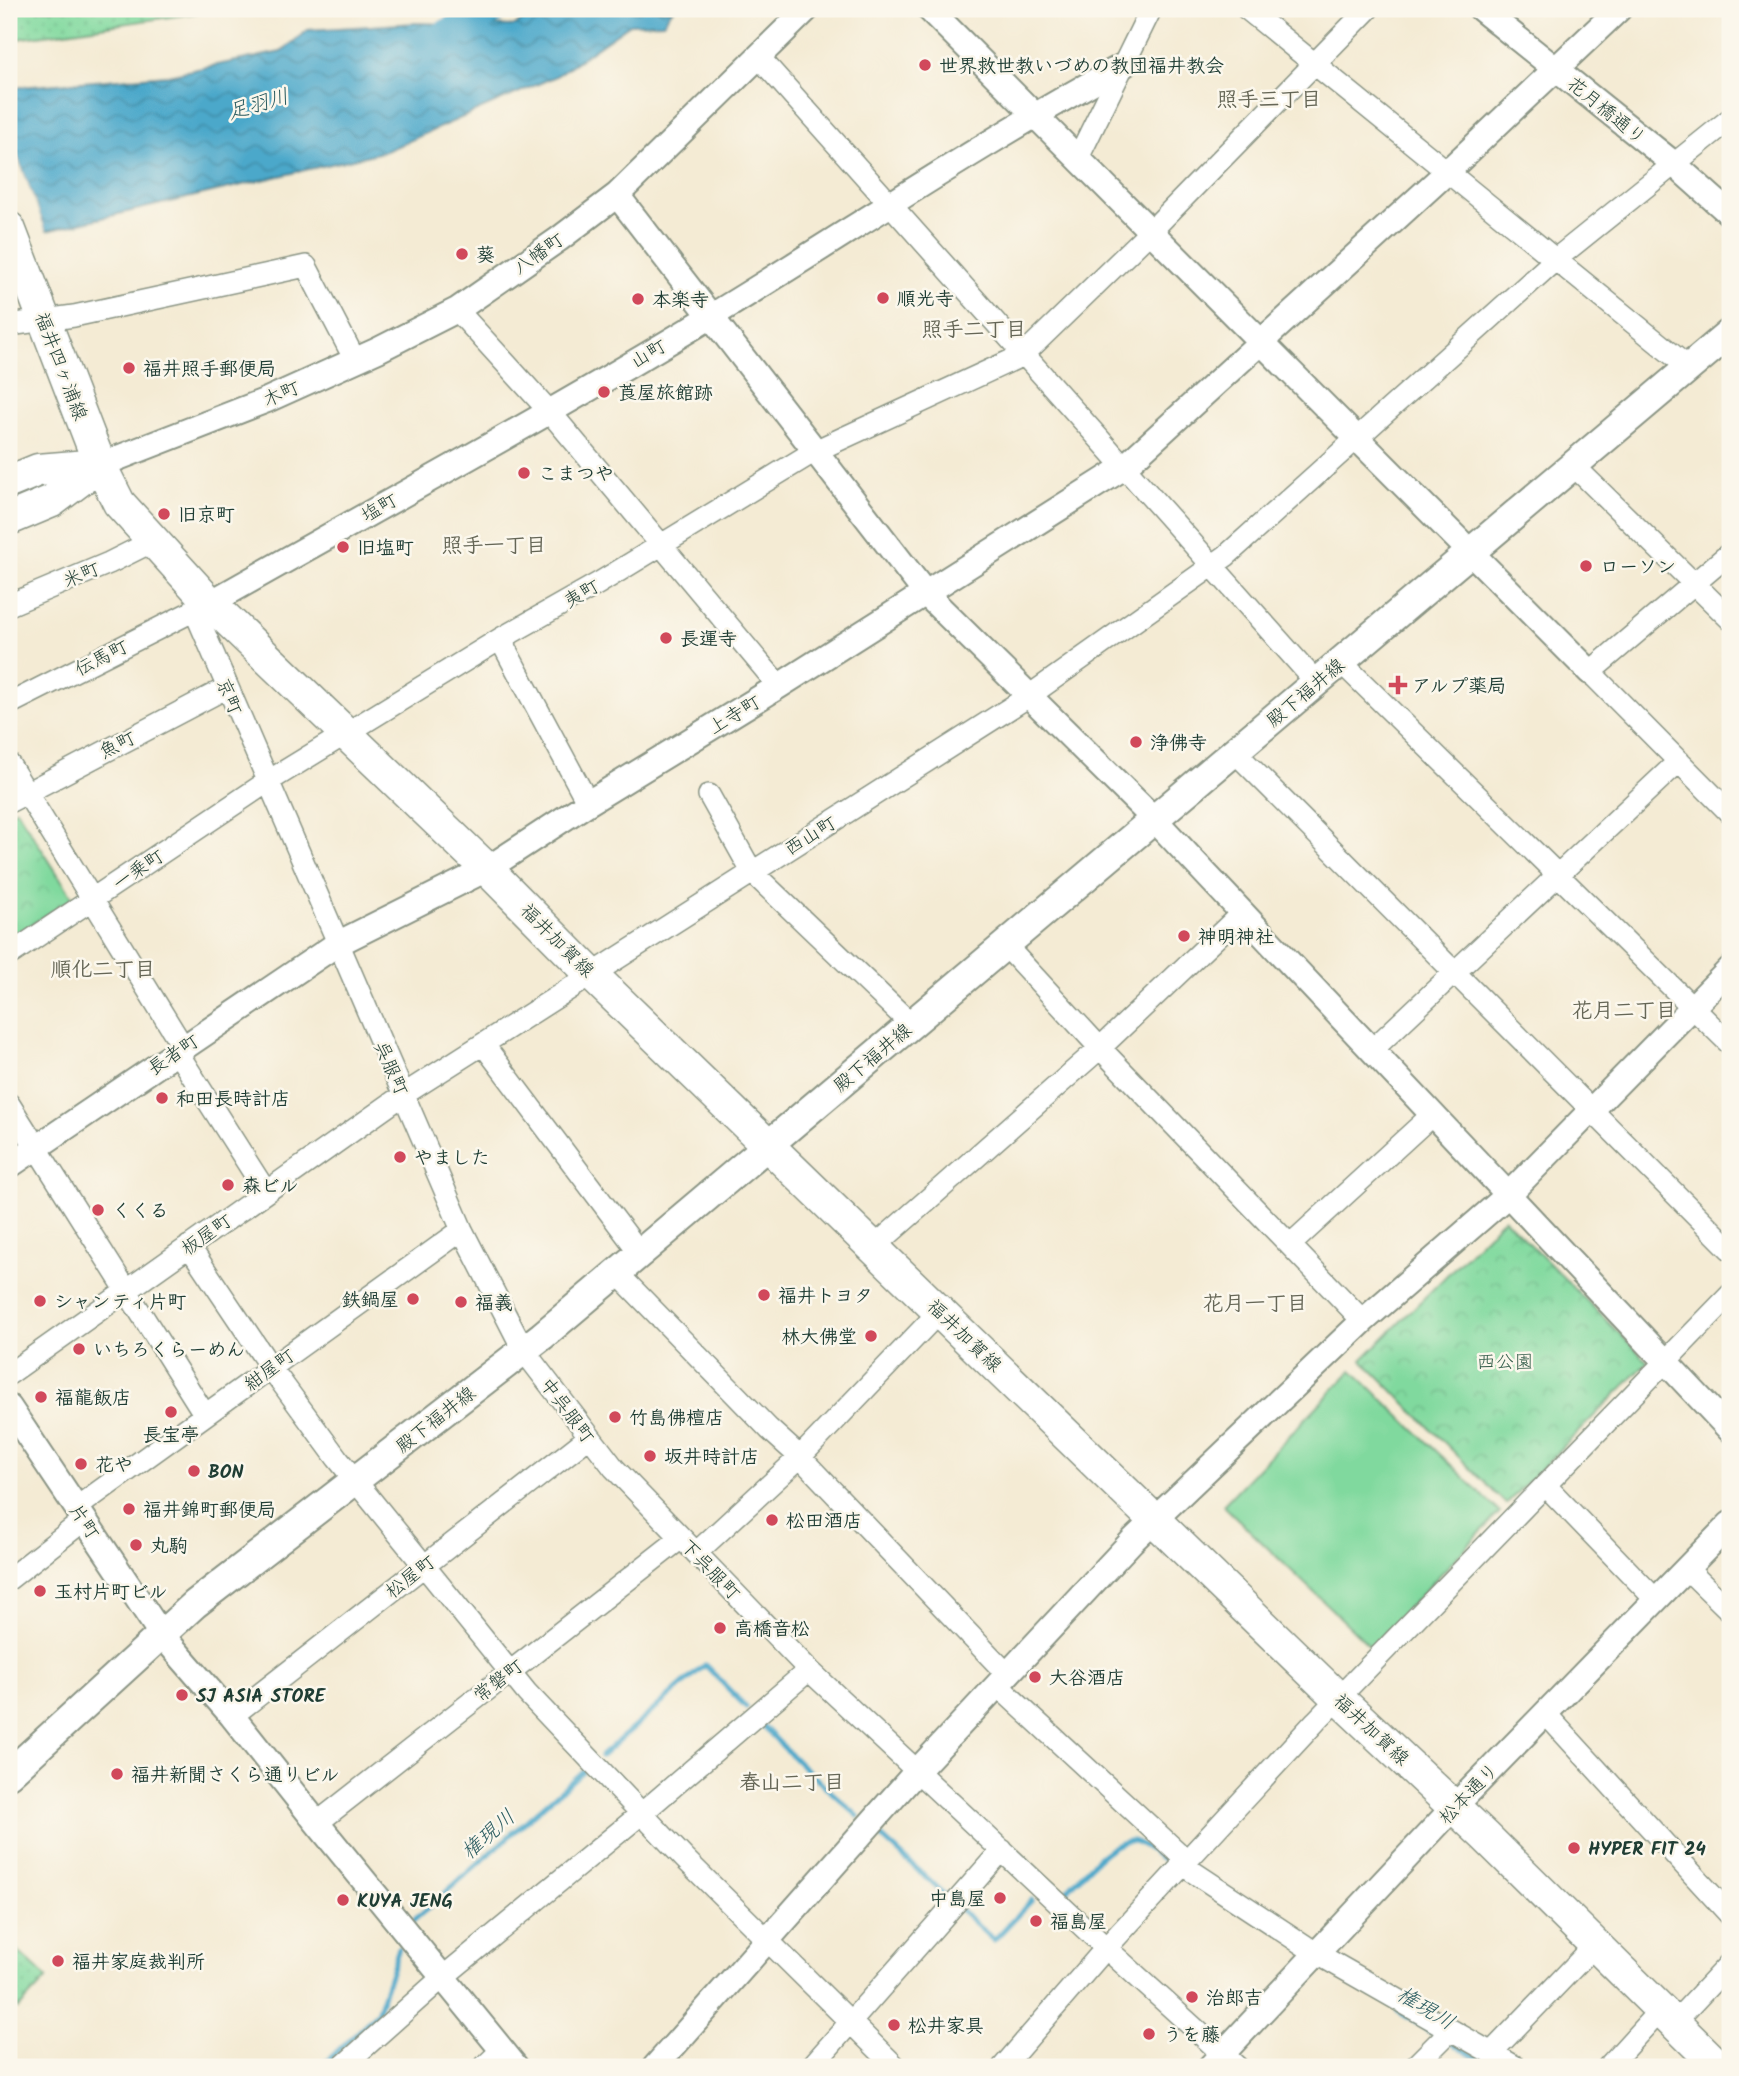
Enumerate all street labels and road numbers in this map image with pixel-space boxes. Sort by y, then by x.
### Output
street label: 花月橋通り [1559,70,1652,153]
street label: 八幡町 [507,226,571,283]
street label: 福井四ヶ浦線 [26,308,95,425]
street label: 山町 [625,332,673,377]
street label: 木町 [258,373,305,416]
street label: 塩町 [356,486,404,531]
street label: 米町 [58,555,105,597]
street label: 夷町 [558,572,606,617]
street label: 伝馬町 [70,632,134,685]
street label: 殿下福井線 [1260,652,1352,736]
street label: 京町 [207,673,249,720]
street label: 上寺町 [703,688,767,743]
street label: 魚町 [94,724,142,768]
street label: 西山町 [779,809,843,865]
street label: 一乗町 [107,842,171,899]
street label: 福井加賀線 [512,897,601,986]
street label: 殿下福井線 [827,1017,919,1101]
street label: 長者町 [142,1027,206,1084]
street label: 呉服町 [365,1037,415,1101]
street label: 板屋町 [175,1207,239,1264]
street label: 福井加賀線 [919,1293,1008,1380]
street label: 紺屋町 [238,1342,302,1400]
street label: 中呉服町 [532,1372,601,1451]
street label: 殿下福井線 [390,1380,483,1462]
street label: 片町 [60,1498,106,1546]
street label: 下呉服町 [672,1533,747,1608]
street label: 松屋町 [380,1548,443,1607]
street label: 常磐町 [468,1652,531,1711]
street label: 福井加賀線 [1326,1687,1416,1774]
street label: 松本通り [1432,1757,1507,1832]

